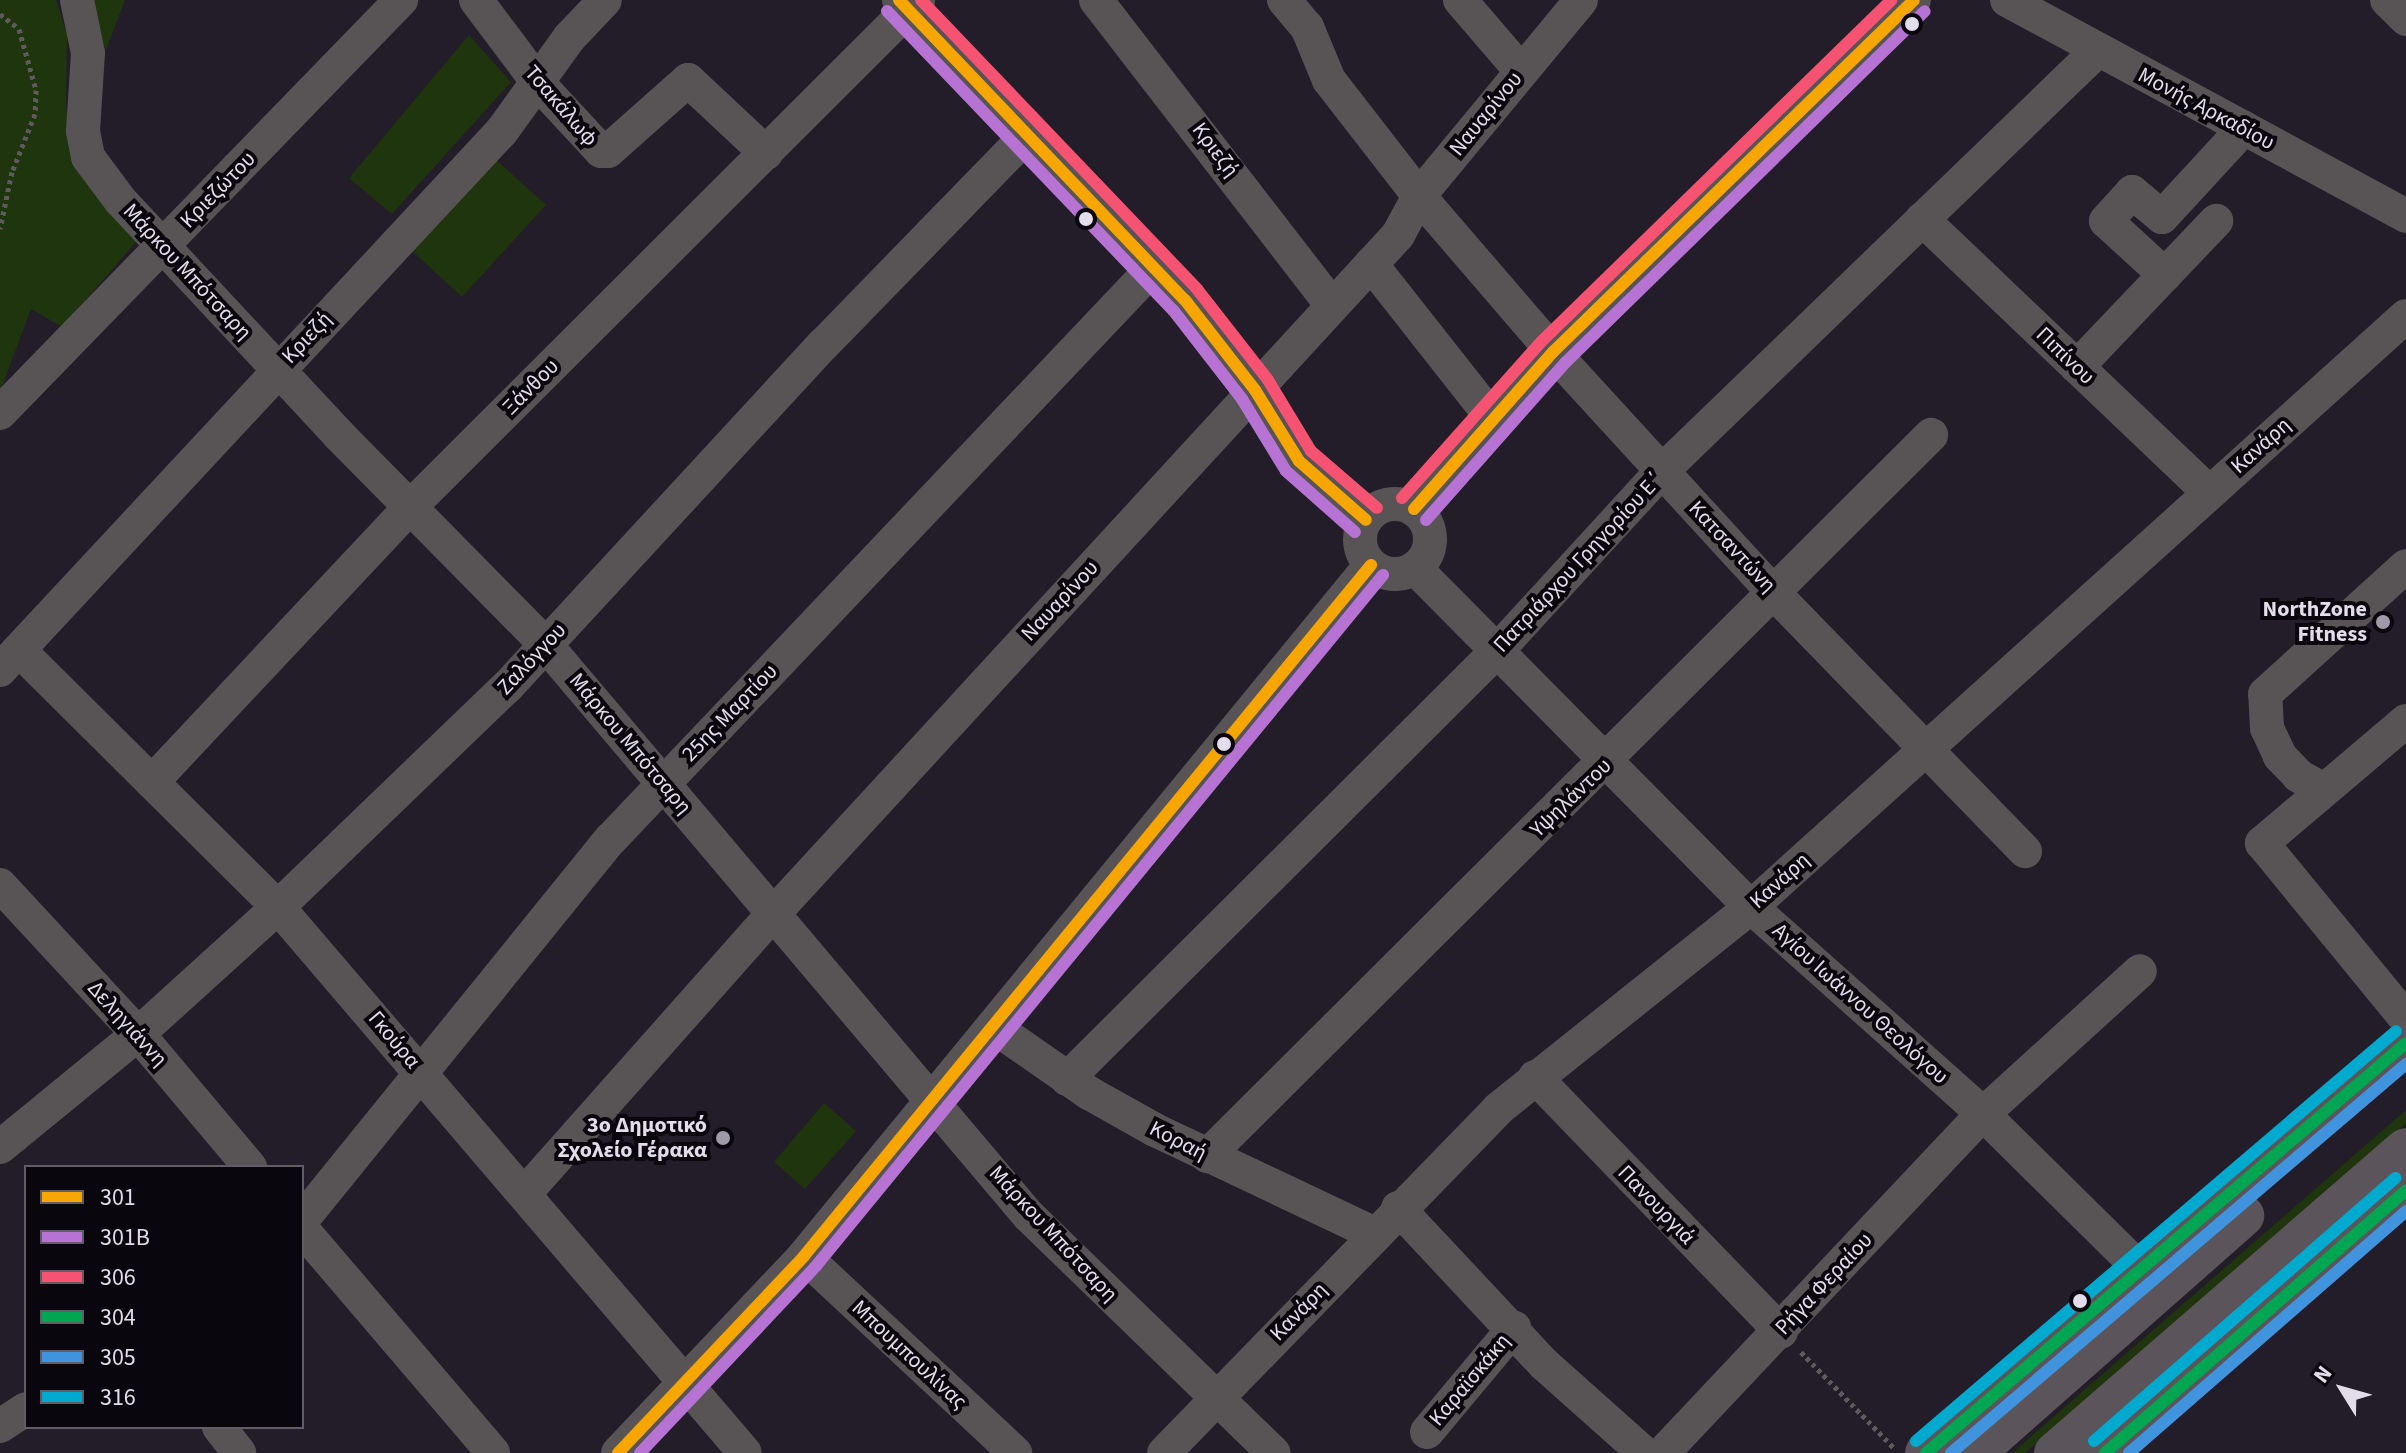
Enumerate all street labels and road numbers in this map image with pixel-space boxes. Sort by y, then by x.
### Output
street label: Τσακάλωφ [519,60,603,152]
street label: Μονής Αρκαδίου [2133,62,2279,156]
street label: Ναυαρίνου [1444,66,1528,162]
street label: Κριεζή [1186,117,1244,183]
street label: Κριεζώτου [175,146,261,234]
street label: Μάρκου Μπότσαρη [117,198,257,346]
street label: Κριεζή [276,306,338,370]
street label: Πιπίνου [2030,322,2100,390]
street label: Ξάνθου [497,353,565,421]
street label: Κανάρη [2226,412,2296,480]
street label: Πατριάρχου Γρηγορίου Ε΄ [1488,466,1670,658]
street label: Κατσαντώνη [1683,496,1781,598]
street label: Ναυαρίνου [1016,555,1104,647]
street label: Ζαλόγγου [492,617,572,701]
street label: 25ης Μαρτίου [677,659,783,767]
street label: Μάρκου Μπότσαρη [563,668,697,820]
street label: Υψηλάντου [1525,753,1617,843]
street label: Κανάρη [1745,847,1815,915]
street label: Αγίου Ιωάννου Θεολόγου [1767,918,1953,1090]
street label: Δεληγιάννη [82,976,172,1072]
street label: Γκούρα [362,1006,426,1074]
street label: Κοραή [1145,1115,1211,1167]
street label: Μάρκου Μπότσαρη [983,1160,1123,1308]
street label: Πανουργιά [1612,1160,1700,1250]
street label: Ρήγα Φεραίου [1770,1227,1878,1341]
street label: Κανάρη [1265,1277,1333,1347]
street label: Μπουμπουλίνας [846,1295,972,1415]
street label: Καραϊσκάκη [1424,1328,1516,1432]

